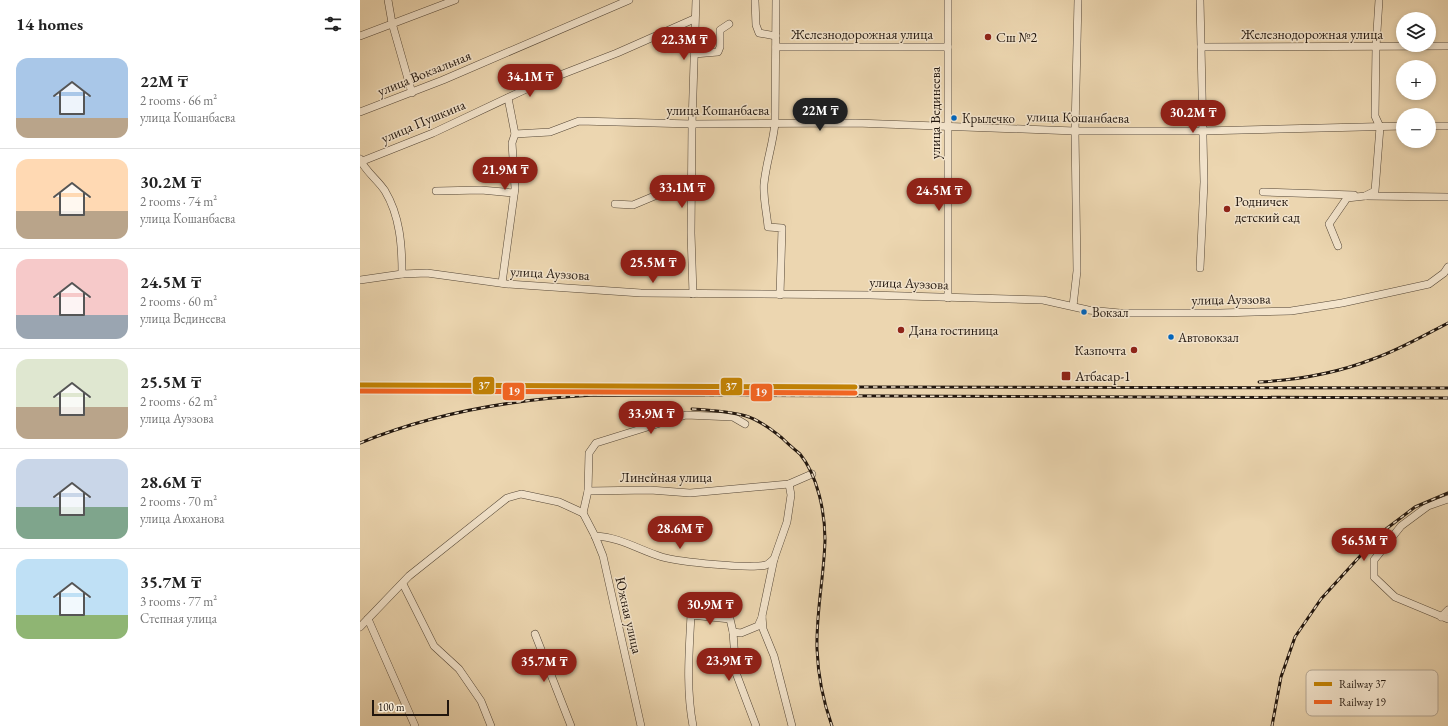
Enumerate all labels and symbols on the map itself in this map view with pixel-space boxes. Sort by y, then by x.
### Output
street label: Железнодорожная улица [790,25,933,43]
street label: Железнодорожная улица [1240,25,1383,43]
pin: 22.3M ₸ [647,27,721,61]
place label: Сш №2 [996,28,1038,46]
marker: Сш №2 [983,32,993,42]
street label: улица Вокзальная [375,46,473,100]
pin: 34.1M ₸ [493,64,567,98]
street label: улица Вединеева [926,66,944,159]
street label: улица Пушкина [378,95,468,147]
pin: 22M ₸ [792,98,848,132]
pin: 30.2M ₸ [1156,100,1230,134]
street label: улица Кошанбаева [667,101,770,119]
street label: улица Кошанбаева [1026,107,1130,127]
place label: Крылечко [962,110,1015,127]
marker: Крылечко [949,113,959,123]
pin: 21.9M ₸ [468,157,542,191]
pin: 33.1M ₸ [645,175,719,209]
pin: 24.5M ₸ [902,178,976,212]
place label: Родничек детский сад [1235,192,1300,226]
marker: Родничек детский сад [1222,204,1232,214]
pin: 25.5M ₸ [616,250,690,284]
street label: улица Ауэзова [510,262,591,284]
street label: улица Ауэзова [869,273,949,293]
street label: улица Ауэзова [1191,289,1271,309]
place label: Вокзал [1092,304,1129,321]
marker: Вокзал [1079,307,1089,317]
place label: Дана гостиница [909,321,999,339]
marker: Дана гостиница [896,325,906,335]
place label: Автовокзал [1177,329,1239,346]
marker: Автовокзал [1166,332,1176,342]
place label: Казпочта [1074,341,1126,359]
marker: Казпочта [1129,345,1139,355]
place label: Атбасар-1 [1074,367,1131,385]
marker: Атбасар-1 [1060,370,1072,382]
line badge: 37 [472,376,495,395]
line badge: 37 [720,377,743,396]
text: 37 [478,378,490,392]
text: 37 [725,379,737,393]
line badge: 19 [502,382,525,401]
line badge: 19 [750,383,773,402]
text: 19 [508,384,520,398]
text: 19 [755,385,767,399]
pin: 33.9M ₸ [614,401,688,435]
street label: Линейная улица [620,468,712,486]
pin: 28.6M ₸ [643,516,717,550]
pin: 56.5M ₸ [1327,528,1401,562]
street label: Южная улица [611,575,647,656]
pin: 30.9M ₸ [673,592,747,626]
pin: 23.9M ₸ [692,648,766,682]
pin: 35.7M ₸ [507,649,581,683]
legend [1306,670,1438,716]
text: Railway 37 [1339,677,1387,691]
text: Railway 19 [1339,695,1387,709]
scale bar [372,698,449,717]

